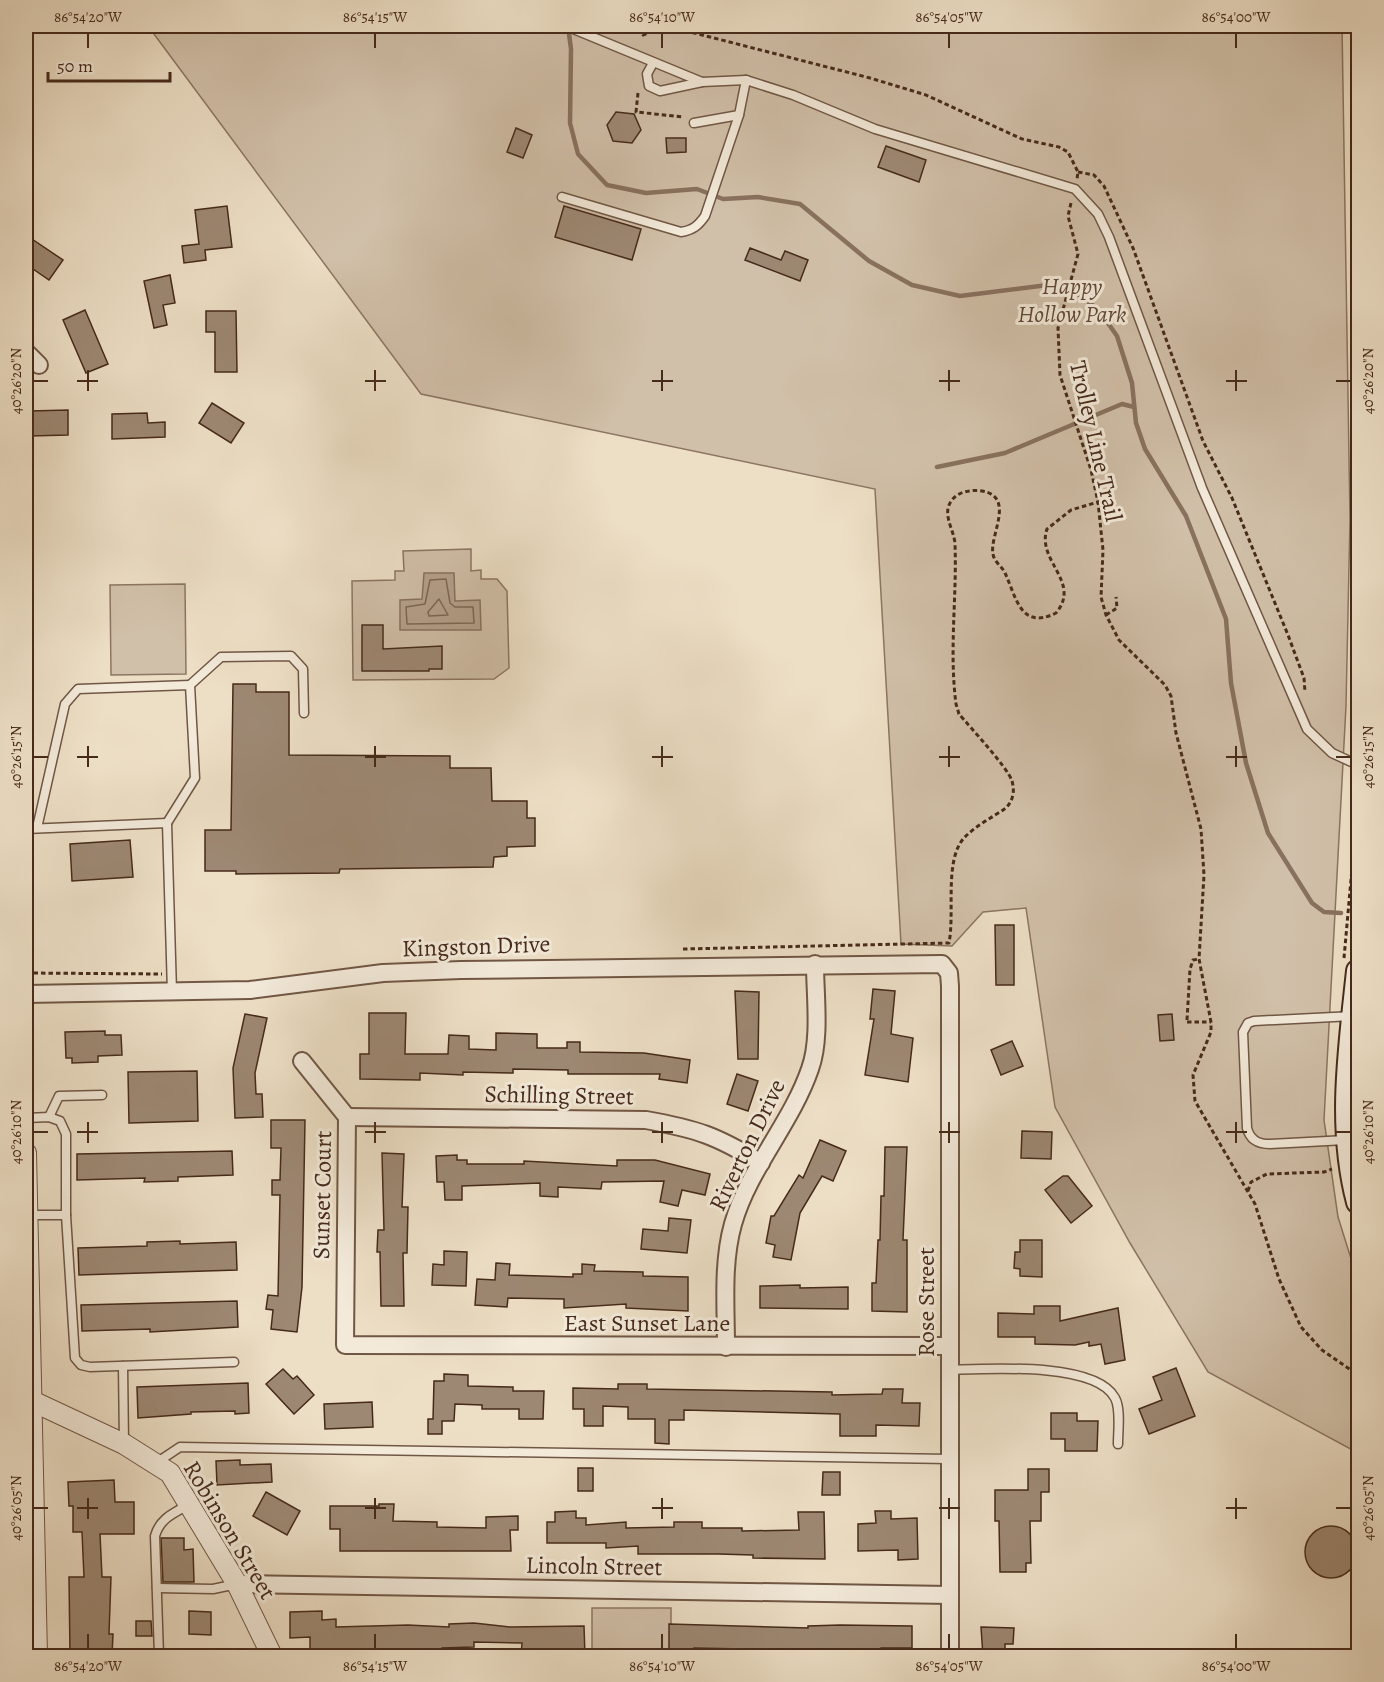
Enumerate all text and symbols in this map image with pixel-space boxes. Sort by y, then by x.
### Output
text: 86°54'20"W [54,7,122,27]
text: 86°54'15"W [343,7,407,27]
text: 86°54'10"W [629,7,695,27]
text: 86°54'05"W [915,7,983,27]
text: 86°54'00"W [1201,7,1271,27]
scale bar [48,45,170,83]
text: 50 m [57,54,93,78]
park label: Happy Hollow Park [1017,270,1127,330]
text: 40°26'20"N [6,348,26,414]
text: 40°26'20"N [1358,348,1378,414]
street label: Trolley Line Trail [1062,358,1130,525]
text: 40°26'15"N [6,725,26,788]
text: 40°26'15"N [1358,725,1378,788]
street label: Kingston Drive [401,927,551,965]
street label: Riverton Drive [701,1074,793,1216]
street label: Schilling Street [484,1078,634,1112]
text: 40°26'10"N [6,1100,26,1164]
text: 40°26'10"N [1358,1100,1378,1164]
street label: Sunset Court [305,1130,339,1260]
street label: Rose Street [910,1247,942,1357]
street label: East Sunset Lane [564,1307,730,1339]
street label: Robinson Street [176,1455,284,1605]
text: 40°26'05"N [6,1475,26,1541]
text: 40°26'05"N [1358,1475,1378,1541]
street label: Lincoln Street [525,1549,663,1583]
text: 86°54'20"W [54,1656,122,1676]
text: 86°54'15"W [343,1656,407,1676]
text: 86°54'10"W [629,1656,695,1676]
text: 86°54'05"W [915,1656,983,1676]
text: 86°54'00"W [1201,1656,1271,1676]

